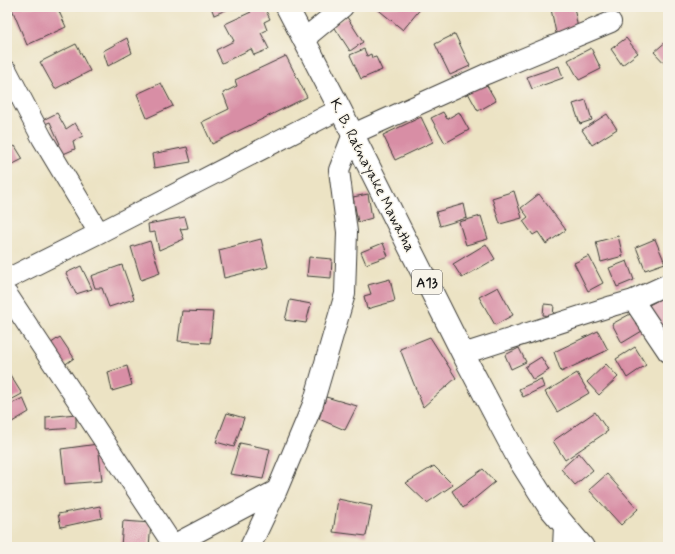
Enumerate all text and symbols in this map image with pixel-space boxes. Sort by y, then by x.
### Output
street label: K. B. Ratnayake Mawatha [325,95,420,256]
road number: A13 [412,270,442,294]

